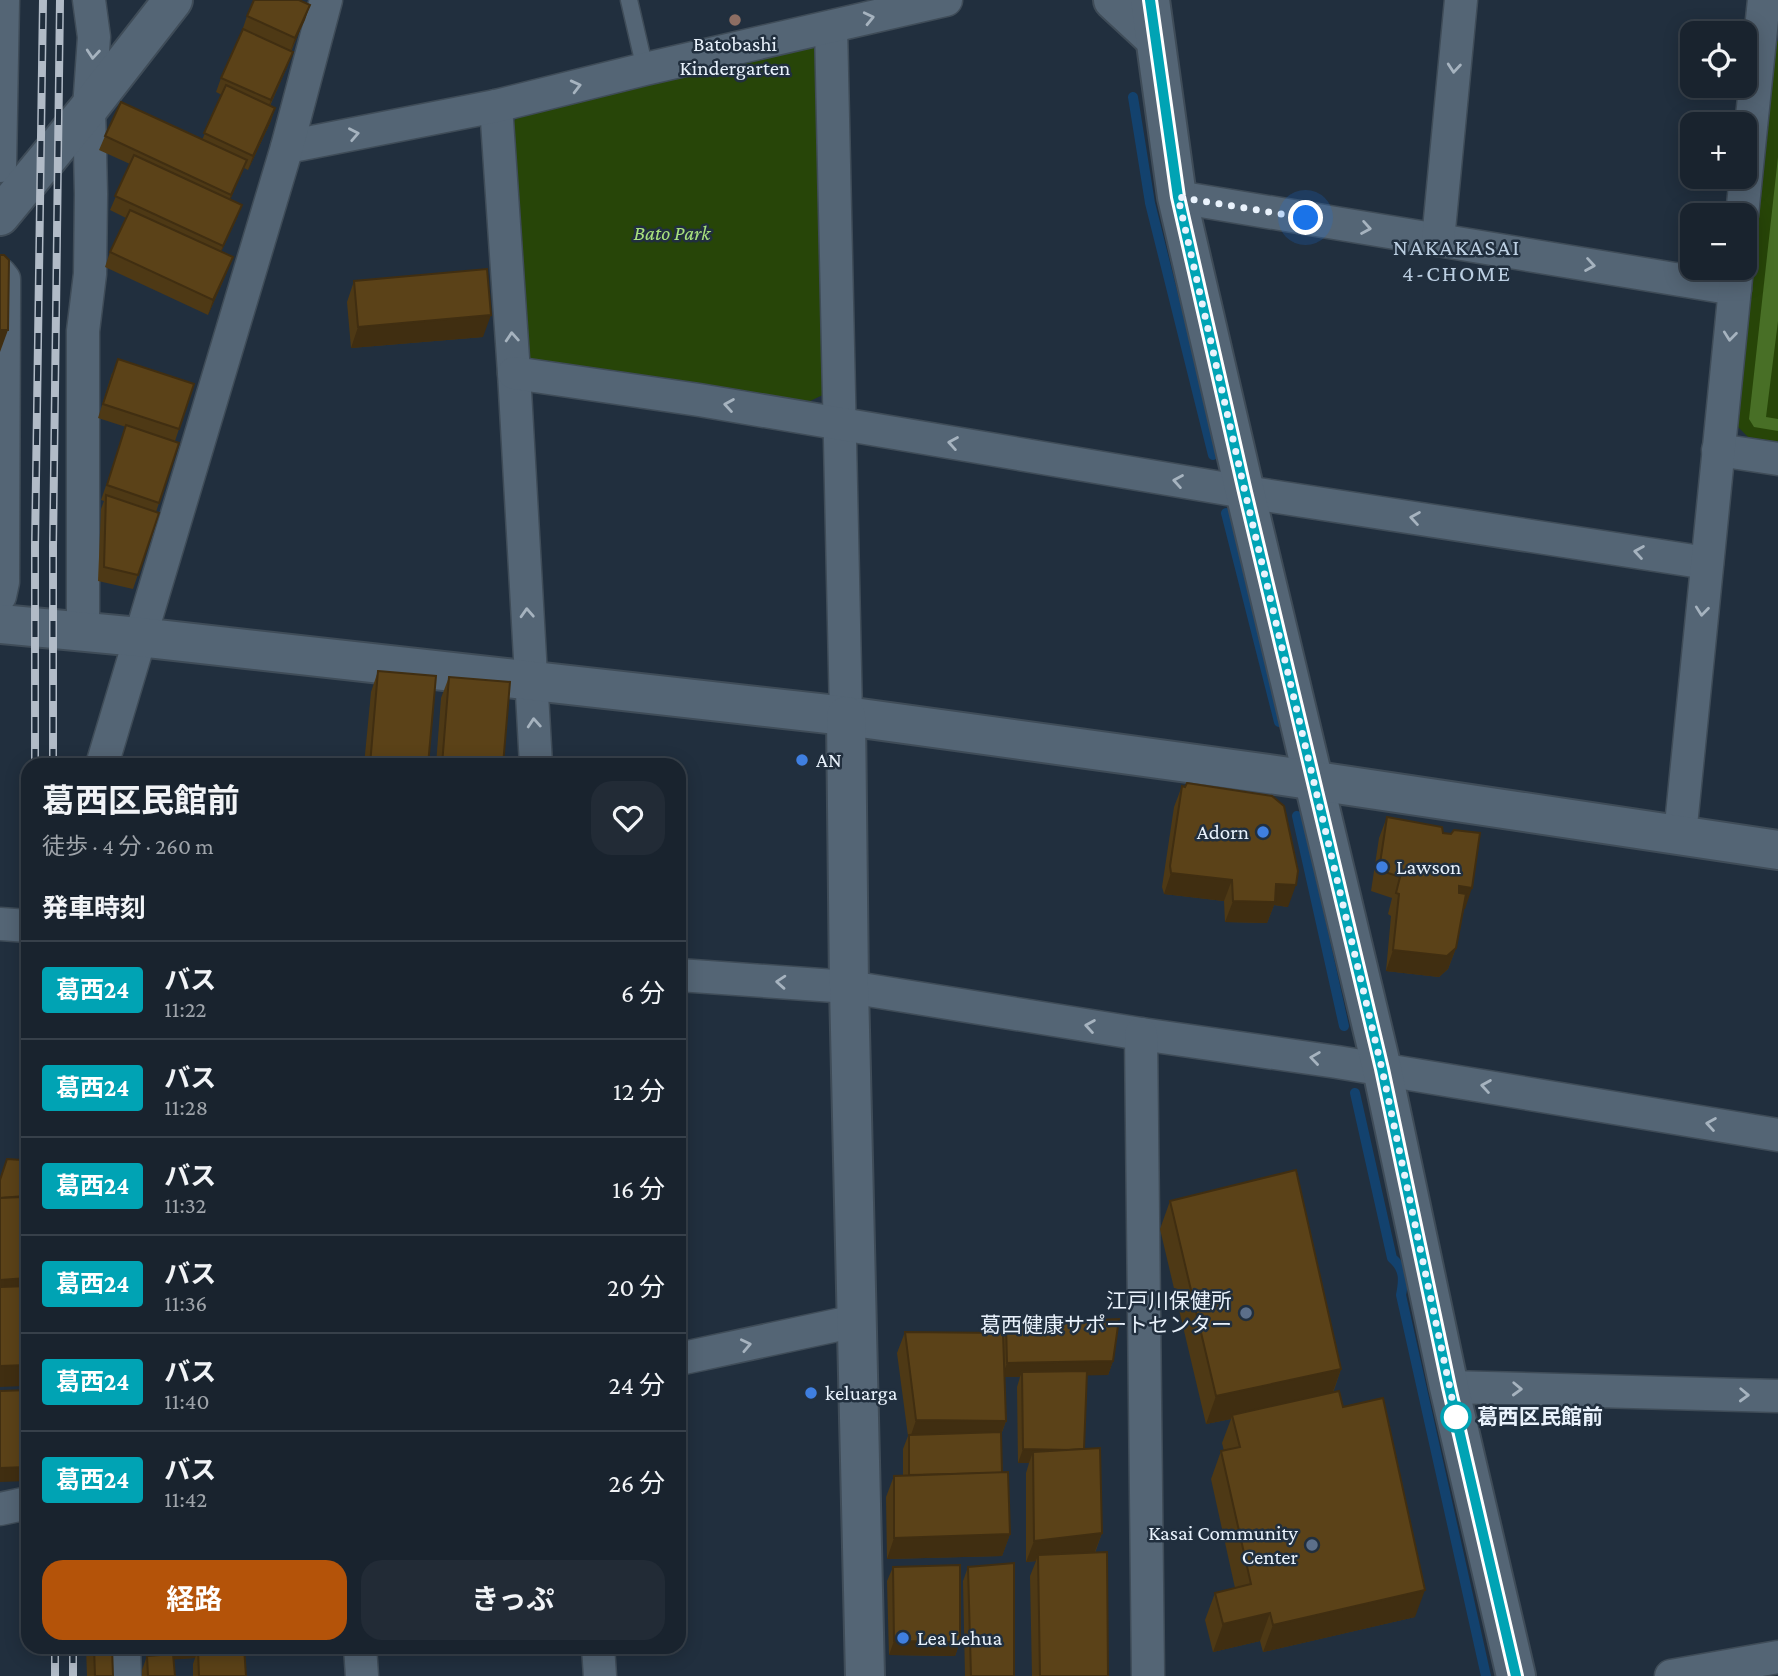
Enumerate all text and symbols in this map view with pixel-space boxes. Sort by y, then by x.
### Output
marker: Batobashi Kindergarten [727,12,743,28]
one-way arrow [863,12,875,26]
map controls [1680,21,1757,280]
button: locate [1680,21,1757,98]
place label: Batobashi Kindergarten [680,32,790,80]
one-way arrow [86,49,101,60]
one-way arrow [1447,63,1462,74]
one-way arrow [570,80,582,94]
button: + [1680,112,1757,189]
one-way arrow [348,127,360,142]
your location [1288,200,1323,235]
button: − [1680,203,1757,280]
one-way arrow [1360,220,1372,235]
park label: Bato Park [634,221,711,245]
district label: NAKAKASAI 4-CHOME [1393,234,1521,286]
one-way arrow [1584,257,1596,272]
one-way arrow [1723,330,1738,341]
one-way arrow [504,332,519,343]
one-way arrow [723,398,735,413]
one-way arrow [948,436,959,451]
one-way arrow [1172,474,1184,489]
one-way arrow [1409,511,1420,526]
one-way arrow [1634,545,1645,560]
one-way arrow [1695,606,1710,617]
one-way arrow [520,608,535,619]
one-way arrow [526,717,541,728]
place label: AN [816,748,842,772]
marker: AN [794,752,810,768]
button: heart [591,781,665,855]
text: 葛西区民館前 [42,782,240,819]
place label: Adorn [1197,820,1249,844]
marker: Adorn [1255,824,1271,840]
text: 徒歩 · 4 分 · 260 m [42,833,214,859]
place label: Lawson [1396,855,1461,879]
marker: Lawson [1374,859,1390,875]
text: 発車時刻 [42,894,146,923]
text: バス [164,966,216,995]
one-way arrow [775,975,786,990]
text: 葛西24 [56,976,129,1003]
text: 6 分 [621,979,665,1008]
text: 11:22 [164,996,207,1022]
one-way arrow [1084,1019,1096,1034]
one-way arrow [1309,1051,1321,1066]
text: バス [164,1064,216,1093]
text: 葛西24 [56,1074,129,1101]
text: 12 分 [613,1077,665,1106]
one-way arrow [1480,1079,1492,1094]
text: 11:28 [164,1094,208,1120]
one-way arrow [1705,1117,1717,1132]
text: バス [164,1162,216,1191]
text: 葛西24 [56,1172,129,1199]
text: 16 分 [612,1175,665,1204]
text: 11:32 [164,1192,206,1218]
text: バス [164,1260,216,1289]
text: 葛西24 [56,1270,129,1297]
text: 20 分 [607,1273,665,1302]
place label: 江戸川保健所 葛西健康サポートセンター [980,1289,1232,1337]
text: 11:36 [164,1290,207,1316]
marker: 江戸川保健所 葛西健康サポートセンター [1238,1305,1254,1321]
one-way arrow [740,1338,752,1353]
text: バス [164,1358,216,1387]
text: 葛西24 [56,1368,129,1395]
text: 24 分 [608,1371,665,1400]
place label: keluarga [825,1381,898,1405]
one-way arrow [1512,1381,1523,1396]
marker: keluarga [803,1385,819,1401]
text: 11:40 [164,1388,209,1414]
one-way arrow [1739,1388,1750,1403]
marker: 葛西区民館前 [1441,1402,1471,1432]
place label: 葛西区民館前 [1477,1405,1603,1429]
text: バス [164,1456,216,1485]
text: 葛西24 [56,1466,129,1493]
text: 26 分 [609,1469,665,1498]
text: 11:42 [164,1486,207,1512]
place label: Kasai Community Center [1148,1521,1299,1569]
marker: Kasai Community Center [1304,1537,1320,1553]
button: 経路 [42,1560,347,1640]
button: きっぷ [361,1560,665,1640]
place label: Lea Lehua [917,1626,1002,1650]
marker: Lea Lehua [895,1630,911,1646]

